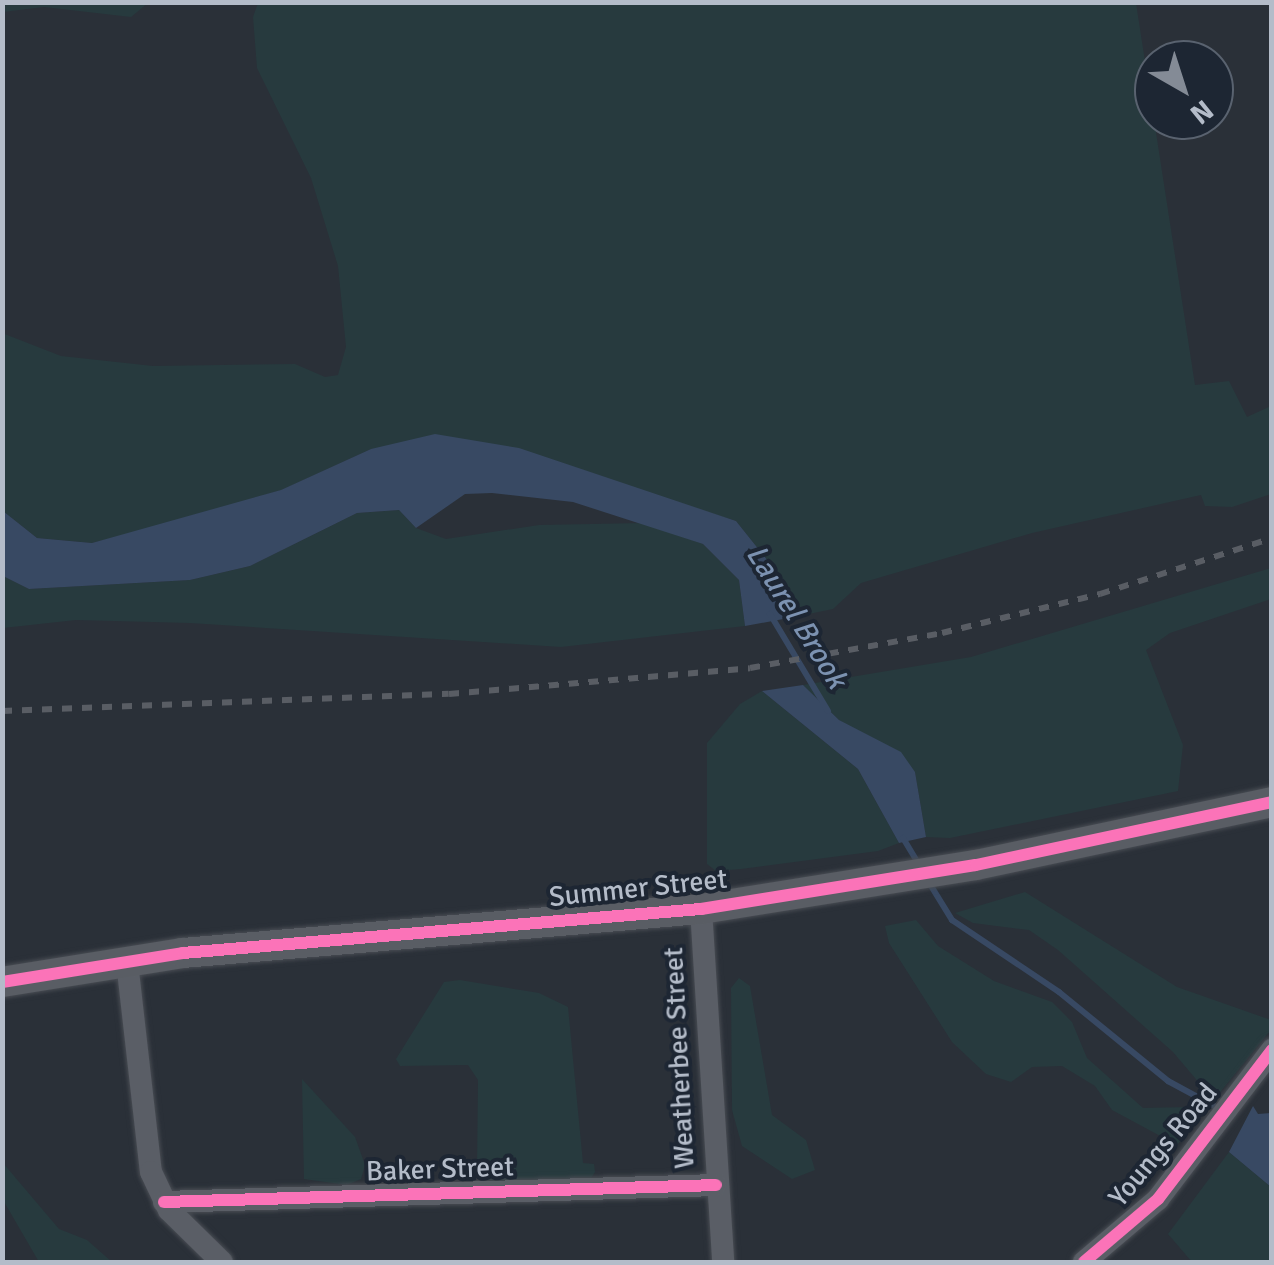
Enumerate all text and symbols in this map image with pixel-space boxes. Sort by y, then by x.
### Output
north arrow [1134,40,1234,140]
text: N [1183,92,1220,131]
water label: Laurel Brook [738,539,854,695]
street label: Summer Street [547,862,729,914]
street label: Weatherbee Street [656,946,702,1170]
street label: Youngs Road [1102,1076,1224,1214]
street label: Baker Street [365,1150,515,1188]

